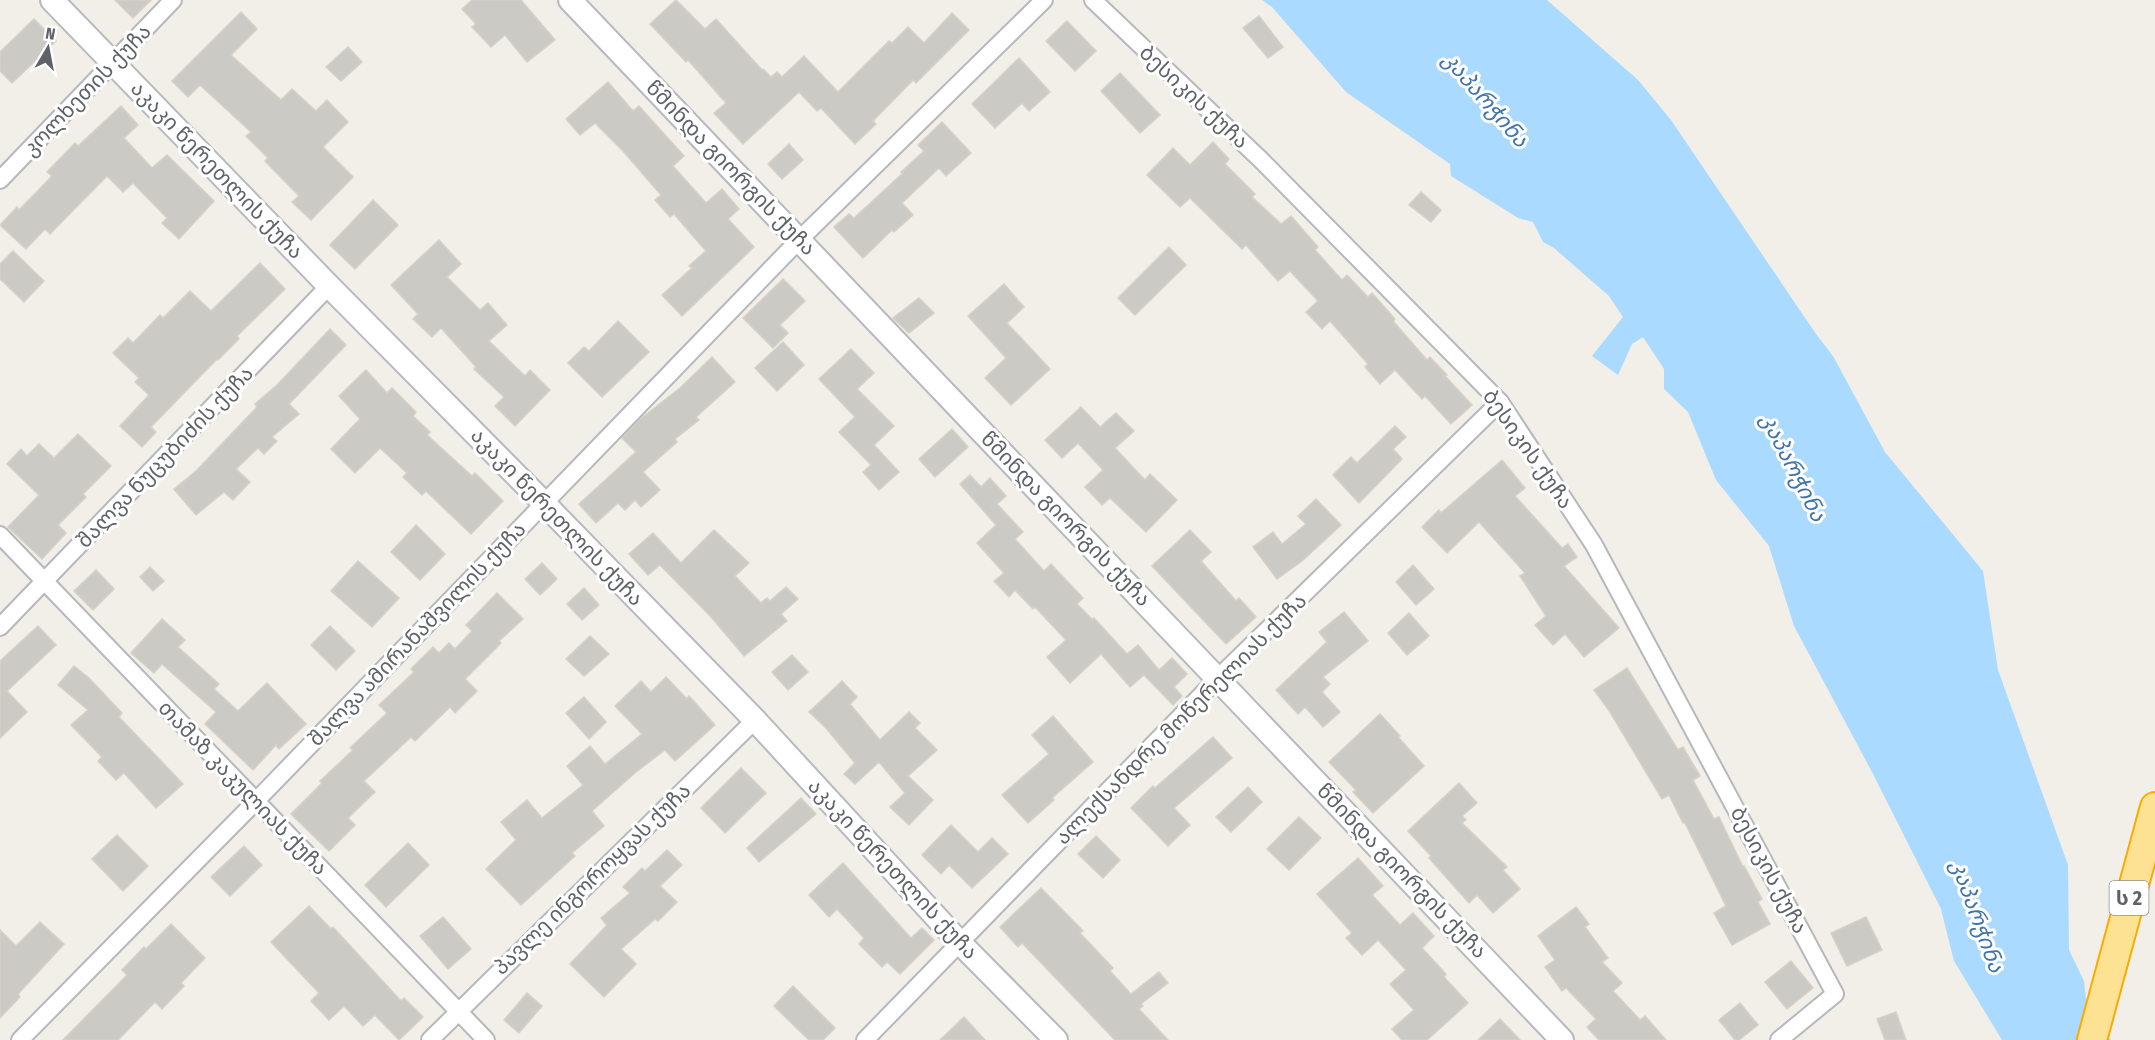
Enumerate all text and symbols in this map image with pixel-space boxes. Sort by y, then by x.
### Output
street label: კოლხეთის ქუჩა [17,18,157,162]
north arrow [18,18,78,78]
text: N [44,24,57,44]
street label: ბესიკის ქუჩა [1134,40,1254,154]
water label: კაპარჭინა [1437,46,1535,153]
street label: წმინდა გიორგის ქუჩა [640,75,822,261]
street label: აკაკი წერეთლის ქუჩა [125,76,309,264]
street label: შალვა ნუცუბიძის ქუჩა [71,361,259,553]
street label: ბესიკის ქუჩა [1477,384,1579,514]
water label: კაპარჭინა [1755,409,1833,526]
street label: აკაკი წერეთლის ქუჩა [465,423,649,611]
street label: წმინდა გიორგის ქუჩა [975,426,1157,612]
street label: შალვა ამირანაშვილის ქუჩა [303,516,531,752]
street label: ალექსანდრე მოწერელიას ქუჩა [1050,588,1312,850]
street label: თამაზ კაკულიას ქუჩა [153,695,333,881]
street label: აკაკი წერეთლის ქუჩა [802,773,984,965]
street label: პავლე ინგოროყვას ქუჩა [488,778,696,980]
street label: წმინდა გიორგის ქუჩა [1311,778,1493,964]
street label: ბესიკის ქუჩა [1725,802,1813,938]
water label: კაპარჭინა [1945,856,2011,977]
road number: ს 2 [2110,881,2148,915]

